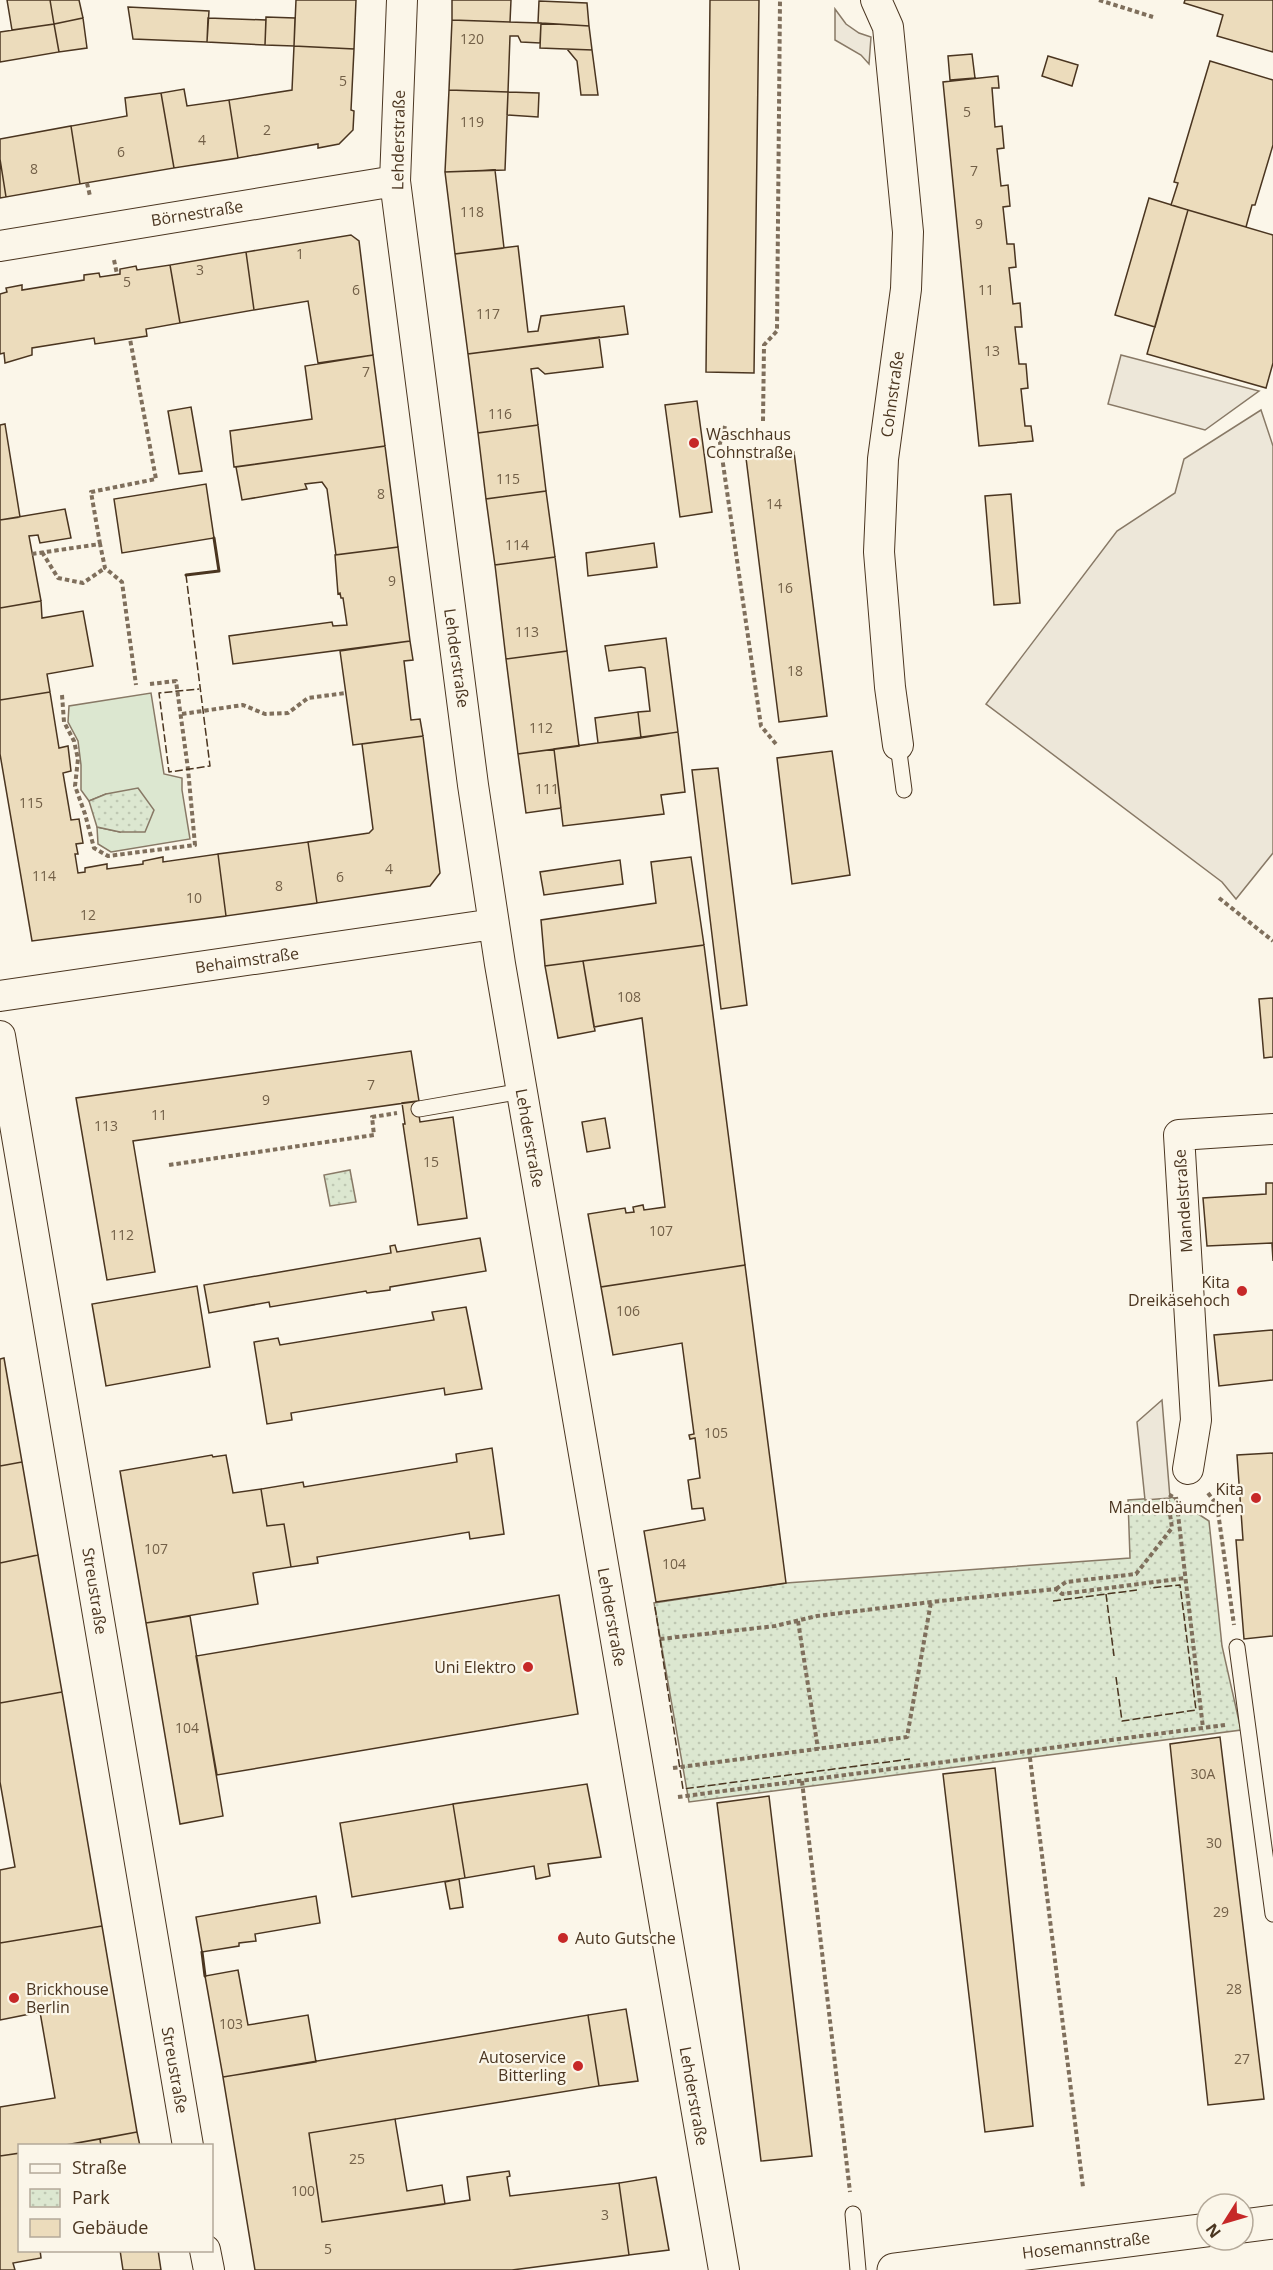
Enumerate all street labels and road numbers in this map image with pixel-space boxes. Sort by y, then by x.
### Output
street label: Lehderstraße [386,90,410,190]
street label: Börnestraße [149,195,245,231]
street label: Cohnstraße [875,349,909,439]
street label: Lehderstraße [439,607,475,709]
street label: Behaimstraße [194,942,300,978]
street label: Lehderstraße [510,1087,550,1189]
street label: Mandelstraße [1168,1149,1198,1253]
street label: Streustraße [77,1546,113,1636]
street label: Lehderstraße [592,1566,632,1668]
street label: Streustraße [157,2025,193,2115]
street label: Lehderstraße [674,2045,714,2147]
street label: Hosemannstraße [1021,2226,1151,2264]

